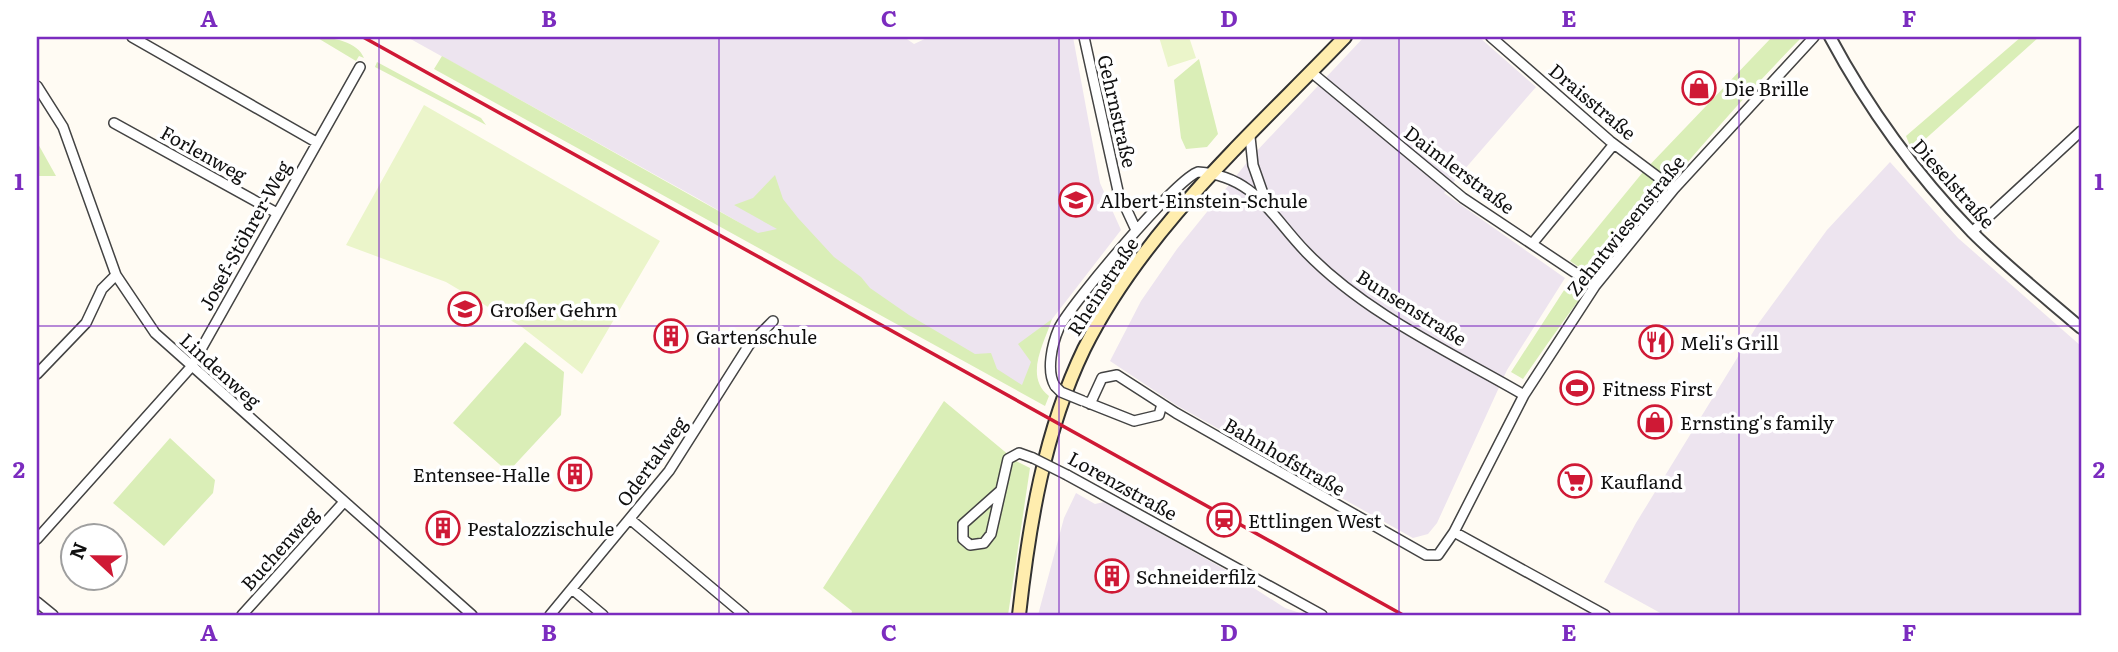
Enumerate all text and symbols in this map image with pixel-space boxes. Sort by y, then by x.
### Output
text: A [200,0,218,34]
text: B [541,0,557,34]
text: C [881,0,897,34]
text: D [1220,0,1238,34]
text: E [1561,0,1577,34]
text: F [1902,0,1917,34]
street label: Gehrnstraße [1091,52,1145,170]
street label: Draisstraße [1543,56,1643,146]
shop icon: Die Brille [1680,69,1718,107]
place label: Die Brille [1724,74,1809,102]
street label: Forlenweg [156,118,253,188]
street label: Daimlerstraße [1399,118,1521,220]
street label: Dieselstraße [1906,132,2002,234]
street label: Zehntwiesenstraße [1559,148,1691,302]
street label: Josef-Stöhrer-Weg [191,155,297,315]
text: 1 [14,163,24,197]
text: 1 [2094,163,2104,197]
school or university icon: Albert-Einstein-Schule [1057,181,1095,219]
place label: Albert-Einstein-Schule [1100,186,1308,214]
street label: Rheinstraße [1060,231,1144,341]
street label: Bunsenstraße [1351,262,1473,352]
school or university icon: Großer Gehrn [446,290,484,328]
place label: Großer Gehrn [490,295,617,323]
building icon: Gartenschule [652,317,690,355]
place label: Gartenschule [696,322,817,350]
restaurant icon: Meli's Grill [1637,323,1675,361]
street label: Lindenweg [174,326,268,414]
place label: Meli's Grill [1680,328,1779,356]
sports icon: Fitness First [1558,369,1596,407]
place label: Fitness First [1602,374,1713,402]
shop icon: Ernsting's family [1636,403,1674,441]
place label: Ernsting's family [1680,408,1834,436]
street label: Odertalweg [609,410,693,512]
street label: Bahnhofstraße [1219,410,1351,502]
street label: Lorenzstraße [1063,443,1183,527]
text: 2 [13,451,25,485]
text: 2 [2093,451,2105,485]
building icon: Entensee-Halle [556,455,594,493]
place label: Entensee-Halle [413,460,550,488]
supermarket icon: Kaufland [1556,462,1594,500]
place label: Kaufland [1600,467,1683,495]
street label: Buchenweg [234,500,325,596]
station icon: Ettlingen West [1205,501,1243,539]
place label: Ettlingen West [1248,506,1382,534]
building icon: Pestalozzischule [424,509,462,547]
place label: Pestalozzischule [467,514,614,542]
north arrow [60,522,130,592]
text: N [61,538,93,563]
building icon: Schneiderfilz [1093,557,1131,595]
place label: Schneiderfilz [1136,562,1256,590]
text: A [200,614,218,648]
text: B [541,614,557,648]
text: C [881,614,897,648]
text: D [1220,614,1238,648]
text: E [1561,614,1577,648]
text: F [1902,614,1917,648]

